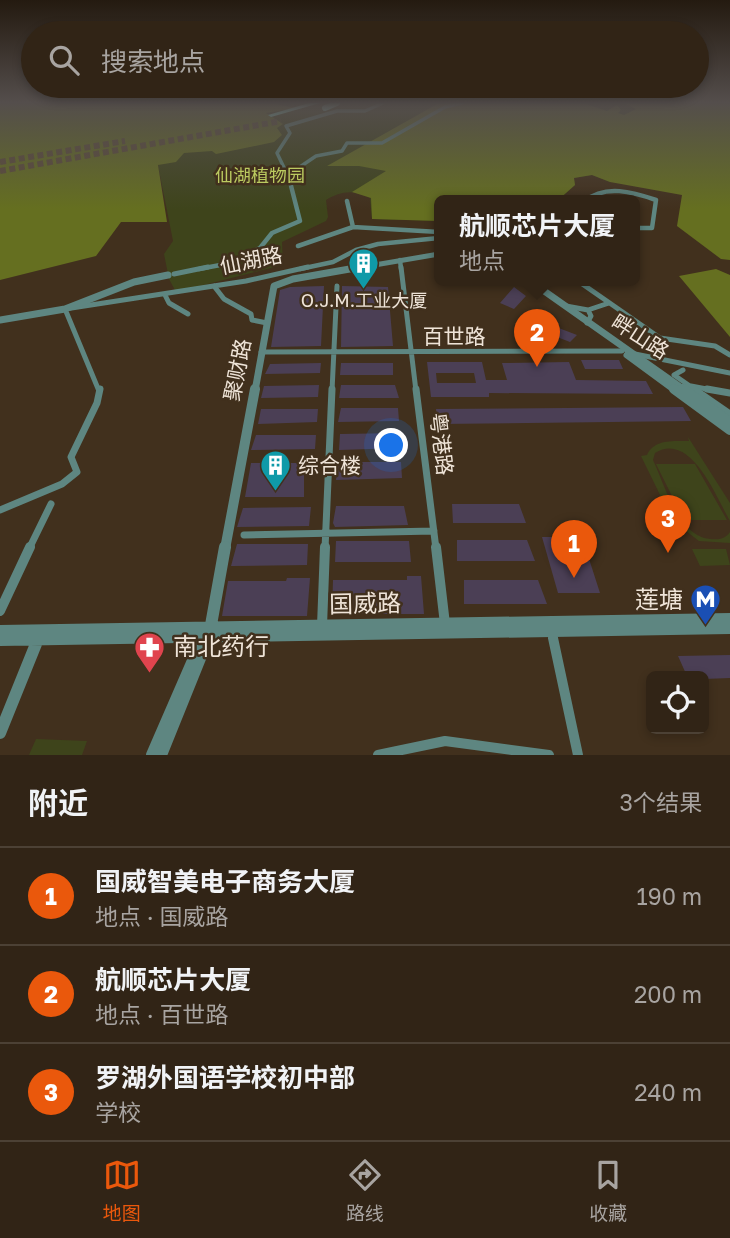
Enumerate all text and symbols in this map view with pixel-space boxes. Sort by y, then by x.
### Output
search box [21,21,709,98]
icon: search [45,41,83,79]
text: 搜索地点 [101,46,205,77]
park label: 仙湖植物园 [215,164,305,186]
popup [434,195,640,286]
text: 航顺芯片大厦 [459,210,615,241]
street label: 仙湖路 [217,241,284,279]
building icon: O.J.M.工业大厦 [347,246,381,290]
text: 地点 [459,246,505,274]
place label: O.J.M.工业大厦 [301,289,427,311]
street label: 畔山路 [607,308,674,364]
pin: 2 [514,309,560,367]
street label: 百世路 [423,323,486,349]
street label: 聚财路 [218,336,256,403]
street label: 粤港路 [425,411,459,477]
your location [374,428,408,462]
building icon: 综合楼 [258,449,292,493]
place label: 综合楼 [298,452,361,478]
pin: 3 [645,495,691,553]
pin: 1 [551,520,597,578]
metro station icon: 莲塘 [689,583,723,627]
place label: 莲塘 [635,584,683,613]
street label: 国威路 [329,587,401,618]
pharmacy icon: 南北药行 [133,630,167,674]
place label: 南北药行 [173,631,269,660]
map controls [646,671,709,734]
button: locate [646,671,709,734]
text: 附近 [28,785,88,821]
text: 3个结果 [620,788,702,816]
text: 国威智美电子商务大厦 [95,866,355,897]
text: 1 [45,882,57,910]
text: 190 m [637,882,702,910]
text: 地点 · 国威路 [95,902,228,930]
text: 航顺芯片大厦 [95,964,251,995]
text: 2 [44,980,58,1008]
text: 200 m [634,980,702,1008]
text: 地点 · 百世路 [95,1000,228,1028]
text: 罗湖外国语学校初中部 [95,1062,355,1093]
text: 3 [44,1078,58,1106]
text: 240 m [634,1078,702,1106]
text: 学校 [95,1098,141,1126]
tab: 地图 [103,1156,141,1225]
tab: 路线 [346,1156,384,1225]
tab: 收藏 [589,1156,627,1225]

